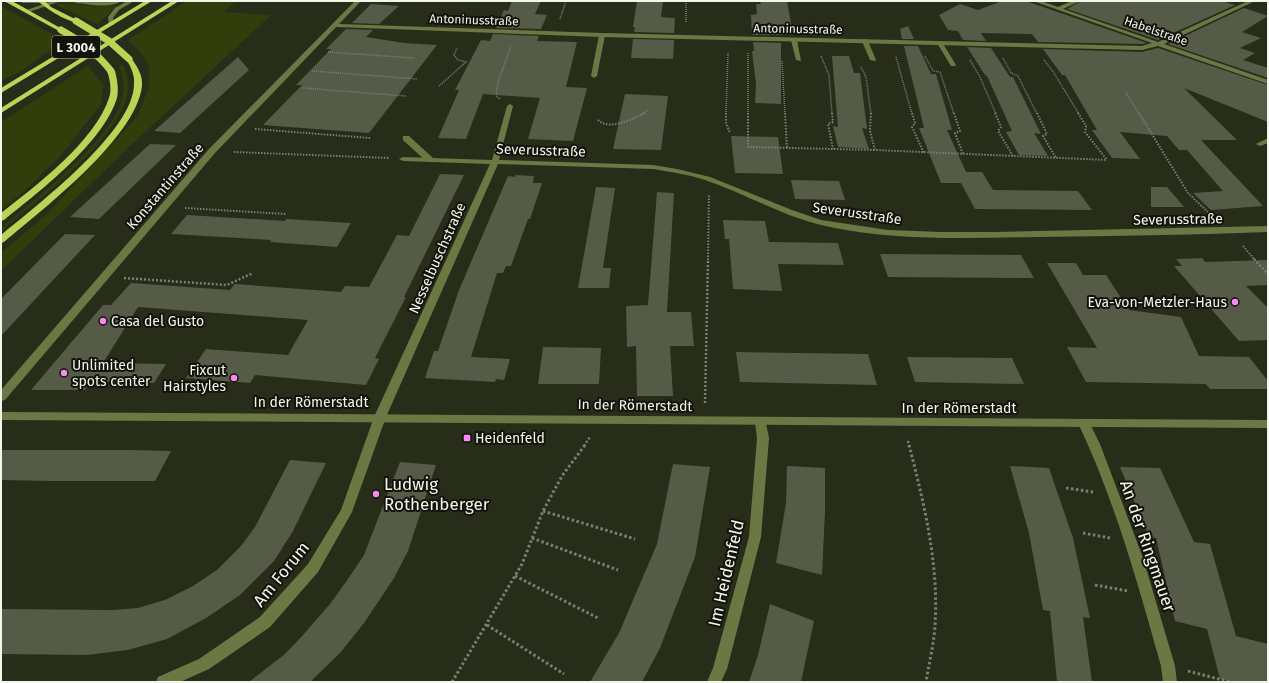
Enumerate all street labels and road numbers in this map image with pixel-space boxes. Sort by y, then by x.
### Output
street label: Antoninusstraße [429,11,519,29]
street label: Habelstraße [1122,14,1190,48]
street label: Antoninusstraße [753,21,843,37]
road number: L 3004 [52,36,100,58]
street label: Konstantinstraße [123,140,208,233]
street label: Severusstraße [496,140,586,161]
street label: Severusstraße [811,199,903,228]
street label: Nesselbuschstraße [405,200,470,316]
street label: Severusstraße [1133,210,1223,229]
street label: In der Römerstadt [254,394,369,411]
street label: In der Römerstadt [577,396,694,415]
street label: In der Römerstadt [902,400,1017,417]
street label: An der Ringmauer [1115,477,1180,615]
street label: Im Heidenfeld [704,518,749,629]
street label: Am Forum [249,538,314,611]

